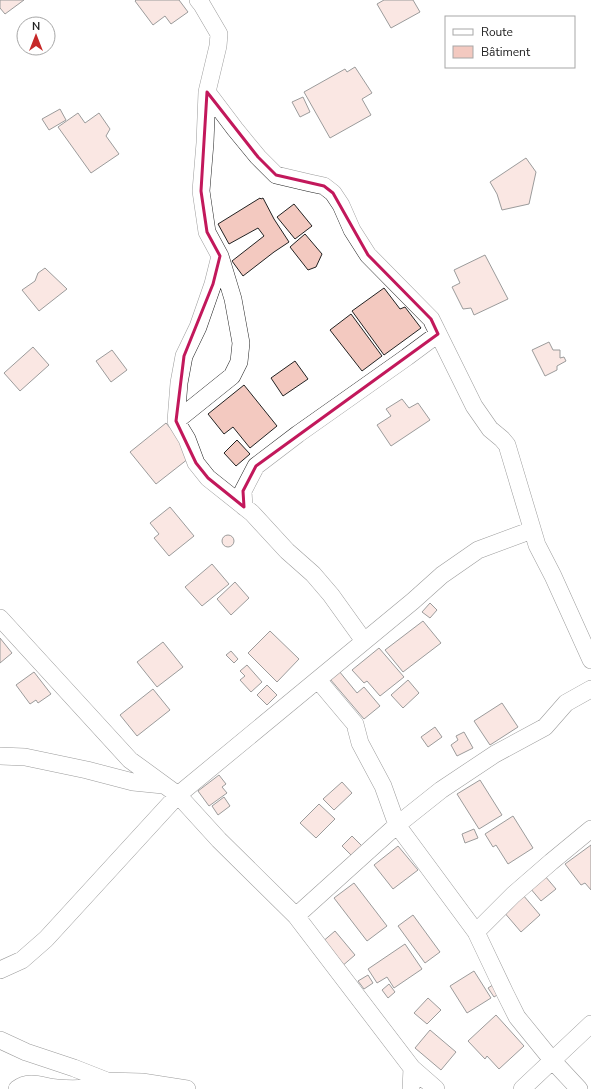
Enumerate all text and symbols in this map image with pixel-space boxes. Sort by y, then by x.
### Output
north arrow [16,16,56,56]
legend [445,16,575,68]
text: N [32,19,40,34]
text: Route [481,24,513,40]
text: Bâtiment [481,44,531,60]

